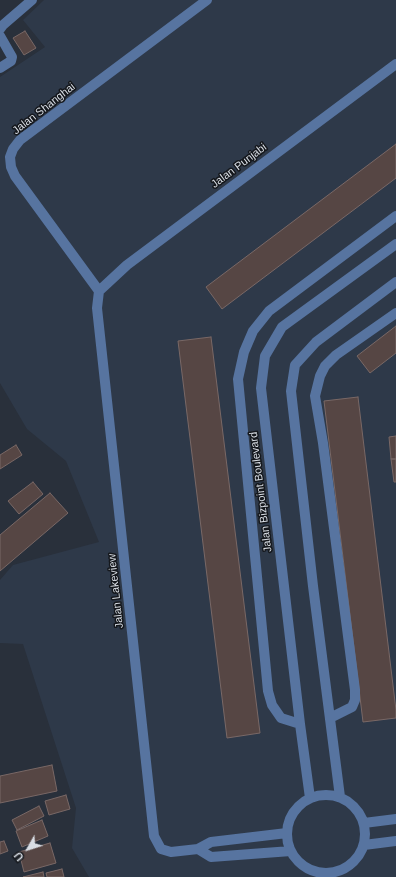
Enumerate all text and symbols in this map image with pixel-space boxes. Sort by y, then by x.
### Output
street label: Jalan Shanghai [10,80,78,138]
street label: Jalan Punjabi [209,141,269,191]
street label: Jalan Bizpoint Boulevard [247,431,275,553]
street label: Jalan Lakeview [106,553,126,629]
north arrow [8,829,48,869]
text: U [12,850,26,863]

